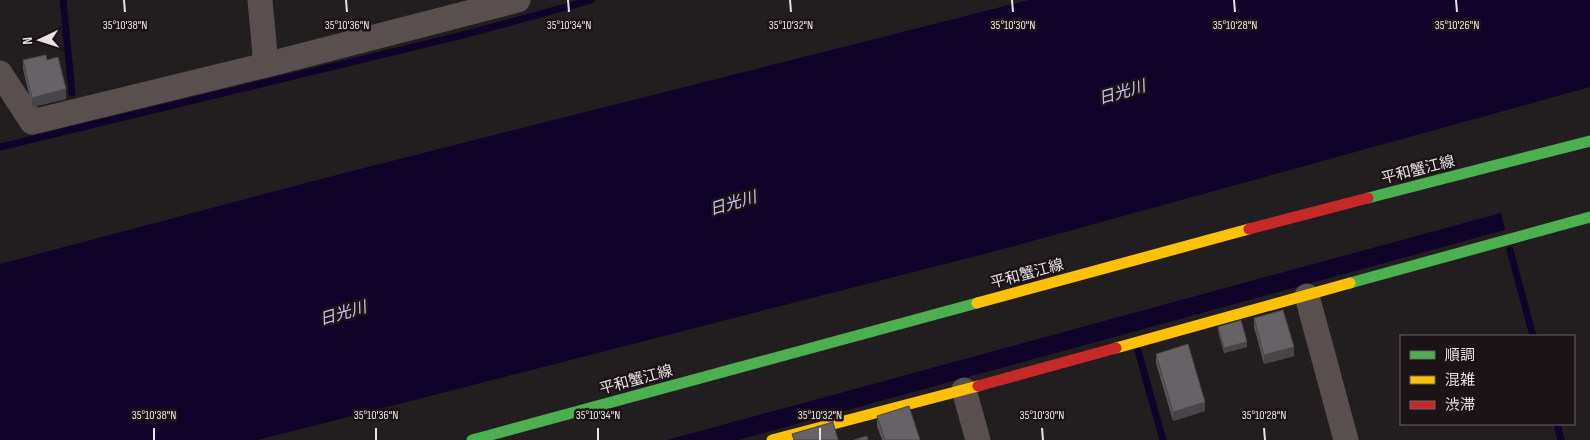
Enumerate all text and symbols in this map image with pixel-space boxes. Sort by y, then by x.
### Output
north arrow [15,15,65,65]
text: 35°10'38"N [103,18,147,33]
text: 35°10'36"N [325,18,369,33]
text: 35°10'34"N [547,18,591,33]
text: 35°10'32"N [769,18,813,33]
text: 35°10'30"N [991,18,1035,33]
text: 35°10'28"N [1213,18,1257,33]
text: 35°10'26"N [1435,18,1479,33]
text: N [19,37,36,45]
water label: 日光川 [1096,77,1150,109]
street label: 平和蟹江線 [1379,152,1457,188]
water label: 日光川 [707,188,761,220]
street label: 平和蟹江線 [988,255,1066,293]
water label: 日光川 [317,298,371,330]
legend [1400,335,1575,425]
text: 順調 [1445,346,1475,365]
street label: 平和蟹江線 [597,361,675,399]
text: 混雑 [1445,371,1475,390]
text: 渋滞 [1445,396,1475,415]
text: 35°10'38"N [132,408,176,423]
text: 35°10'36"N [354,408,398,423]
text: 35°10'34"N [576,408,620,423]
text: 35°10'32"N [798,408,842,423]
text: 35°10'30"N [1020,408,1064,423]
text: 35°10'28"N [1242,408,1286,423]

